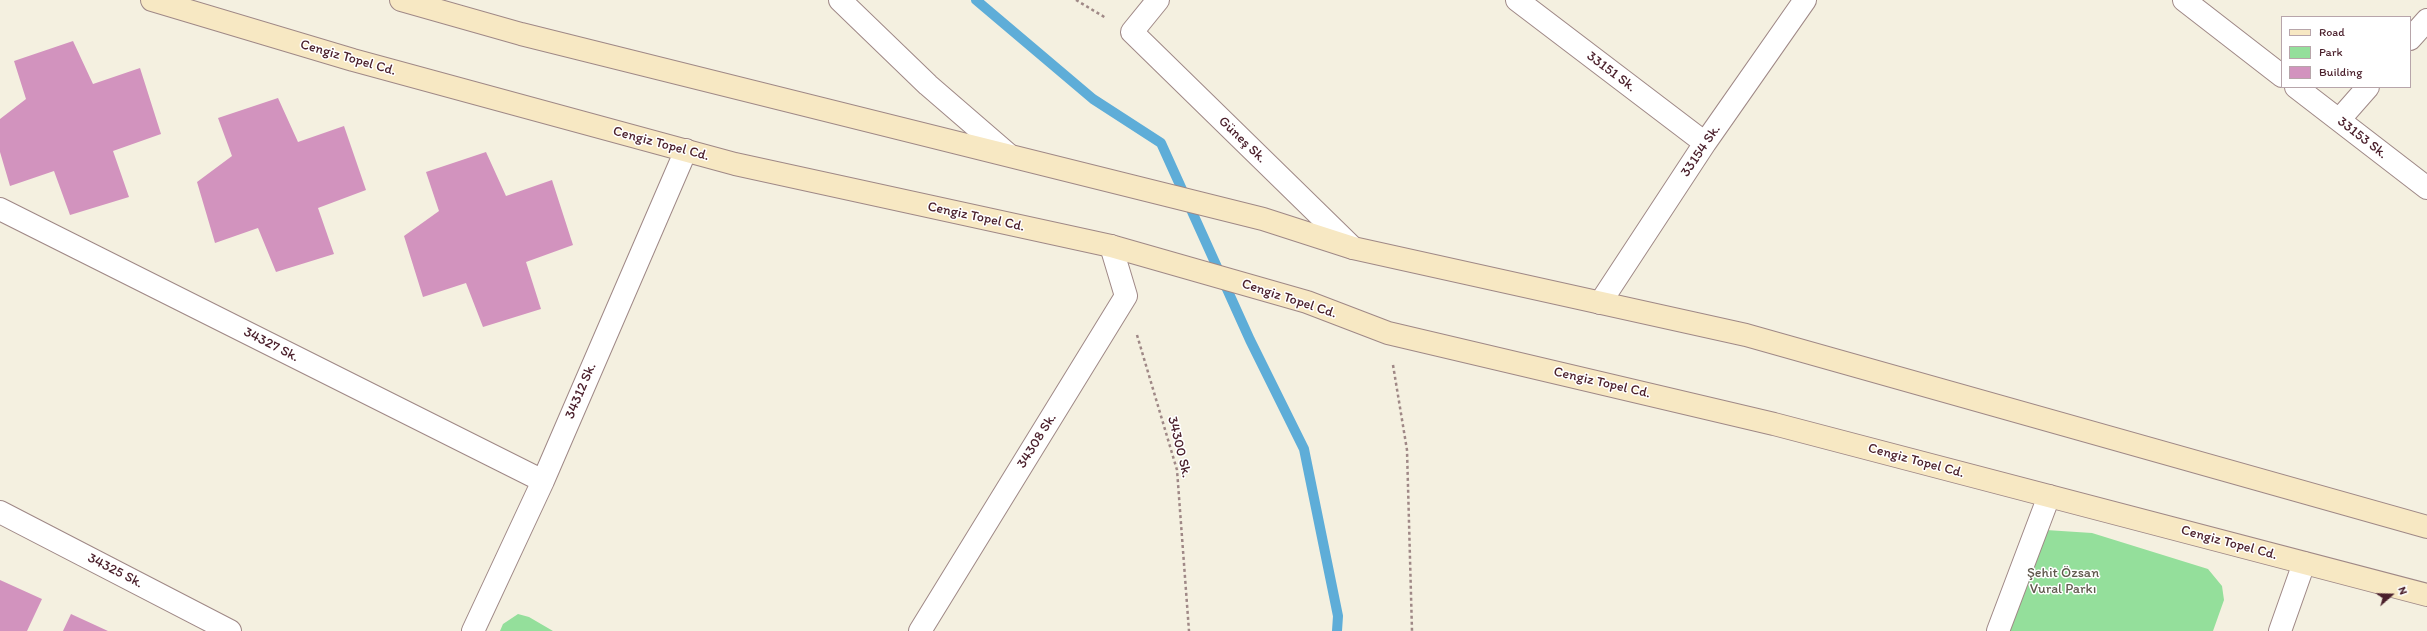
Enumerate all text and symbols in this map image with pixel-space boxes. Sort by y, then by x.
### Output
legend [2281,16,2411,88]
text: Road [2319,25,2345,39]
street label: Cengiz Topel Cd. [298,36,398,80]
text: Park [2319,45,2343,59]
street label: 33151 Sk. [1583,48,1639,96]
text: Building [2319,65,2362,79]
street label: Güneş Sk. [1215,113,1269,167]
street label: 33153 Sk. [2334,113,2390,163]
street label: 33154 Sk. [1677,122,1725,180]
street label: Cengiz Topel Cd. [611,123,711,165]
street label: Cengiz Topel Cd. [926,199,1026,235]
street label: Cengiz Topel Cd. [1239,276,1339,322]
street label: 34327 Sk. [241,324,301,366]
street label: 34312 Sk. [562,360,600,422]
street label: Cengiz Topel Cd. [1552,364,1652,402]
street label: 34308 Sk. [1014,410,1060,472]
street label: 34300 Sk. [1163,415,1195,479]
street label: Cengiz Topel Cd. [1866,440,1966,482]
street label: Cengiz Topel Cd. [2179,522,2279,564]
street label: 34325 Sk. [84,550,146,592]
park label: Şehit Özsan Vural Parkı [2027,565,2099,598]
north arrow [2371,575,2411,615]
text: N [2395,585,2410,596]

